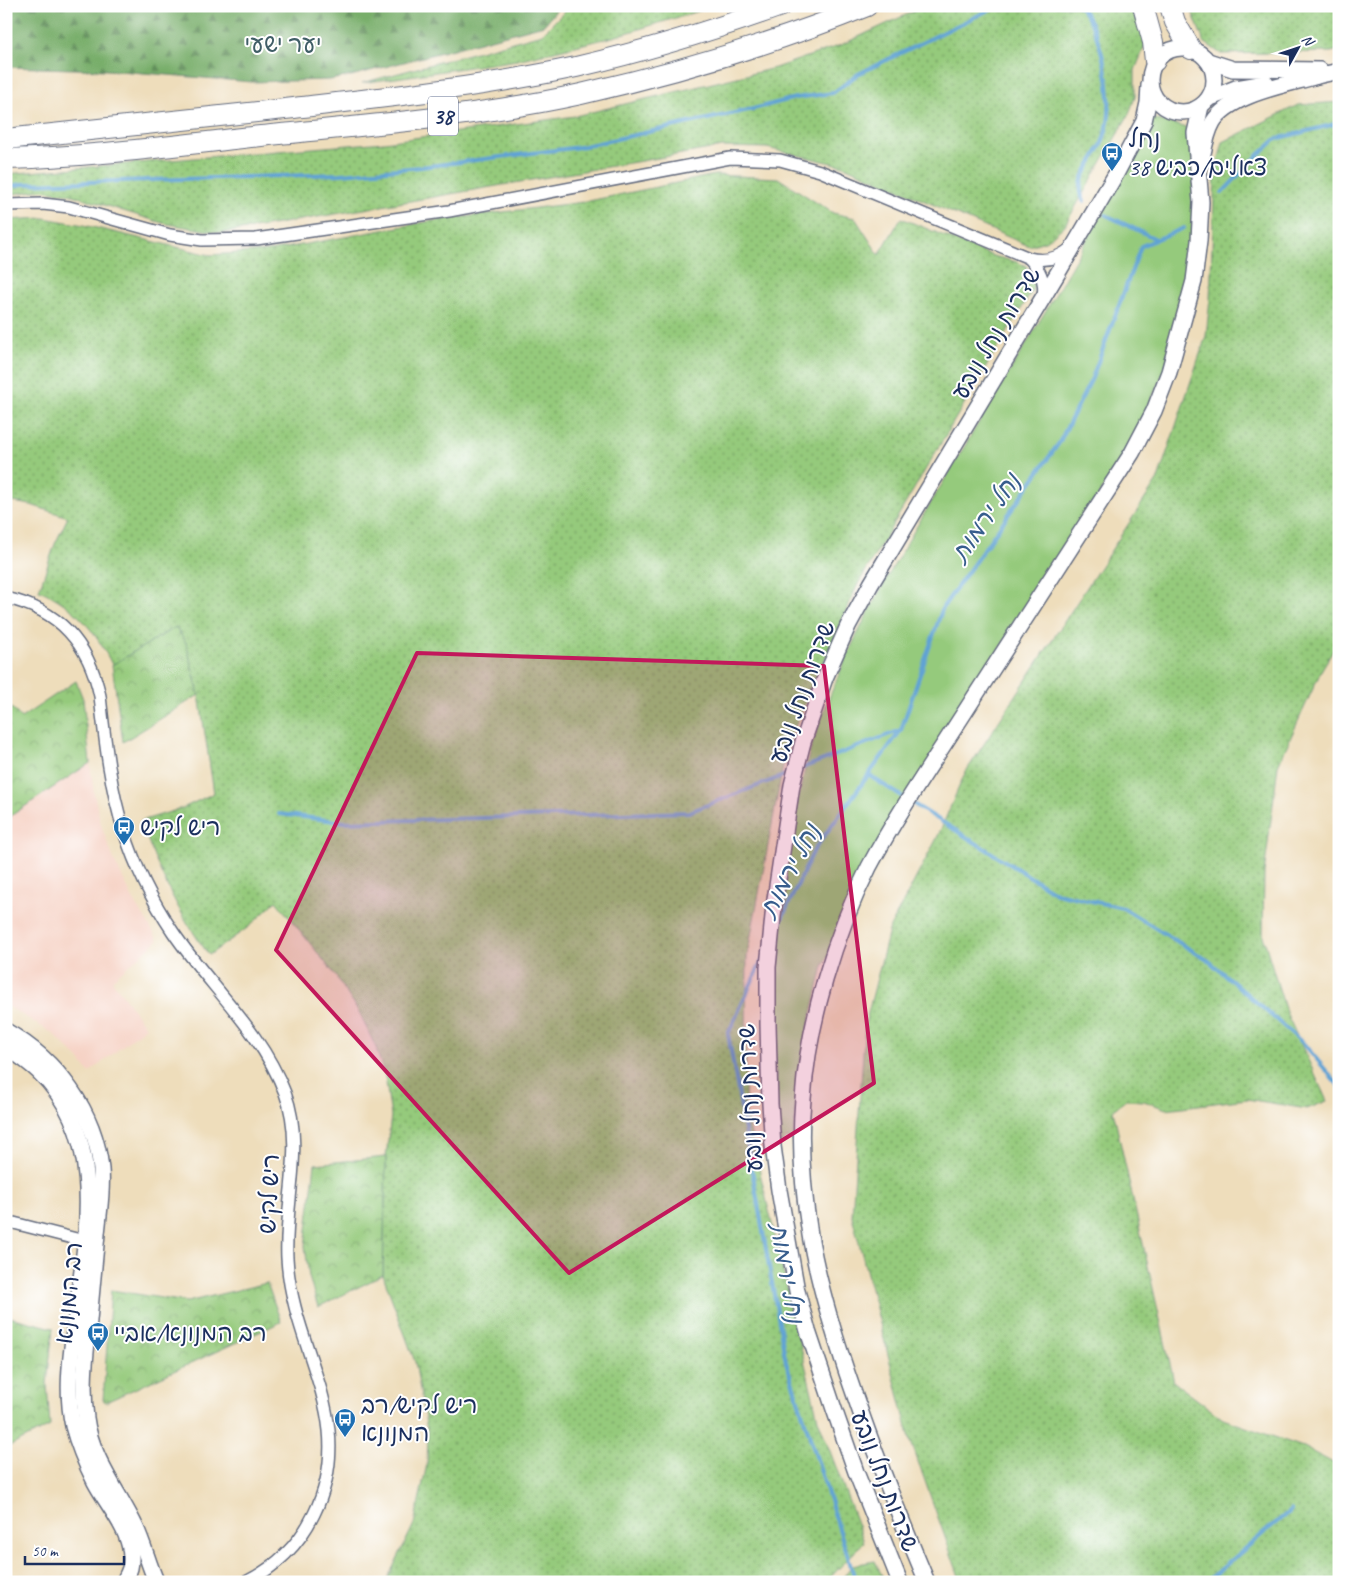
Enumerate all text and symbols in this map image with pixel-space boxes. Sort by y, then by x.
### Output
north arrow [1272,22,1322,72]
park label: יער ישעי [244,29,322,59]
text: N [1298,31,1318,51]
road number: 38 [428,96,458,136]
place label: נחל צאלים/כביש 38 [1128,124,1267,182]
bus stop icon: נחל צאלים/כביש 38 [1100,141,1124,172]
street label: שדרות נחל נובע [945,261,1047,405]
water label: נחל ירמות [943,466,1029,570]
street label: שדרות נחל נובע [762,617,842,767]
place label: ריש לקיש [140,812,220,842]
bus stop icon: ריש לקיש [112,815,136,846]
water label: נחל ירמות [751,817,828,924]
street label: שדרות נחל נובע [731,1023,769,1173]
street label: ריש לקיש [252,1153,286,1235]
water label: נחל ירמות [762,1219,812,1327]
street label: רב המנונא [49,1240,89,1346]
place label: רב המנונא/אביי [114,1318,267,1348]
bus stop icon: רב המנונא/אביי [86,1321,110,1352]
place label: ריש לקיש/רב המנונא [361,1390,478,1448]
street label: שדרות נחל נובע [844,1406,926,1556]
bus stop icon: ריש לקיש/רב המנונא [333,1407,357,1438]
scale bar [25,1533,124,1565]
text: 50 m [32,1542,59,1561]

